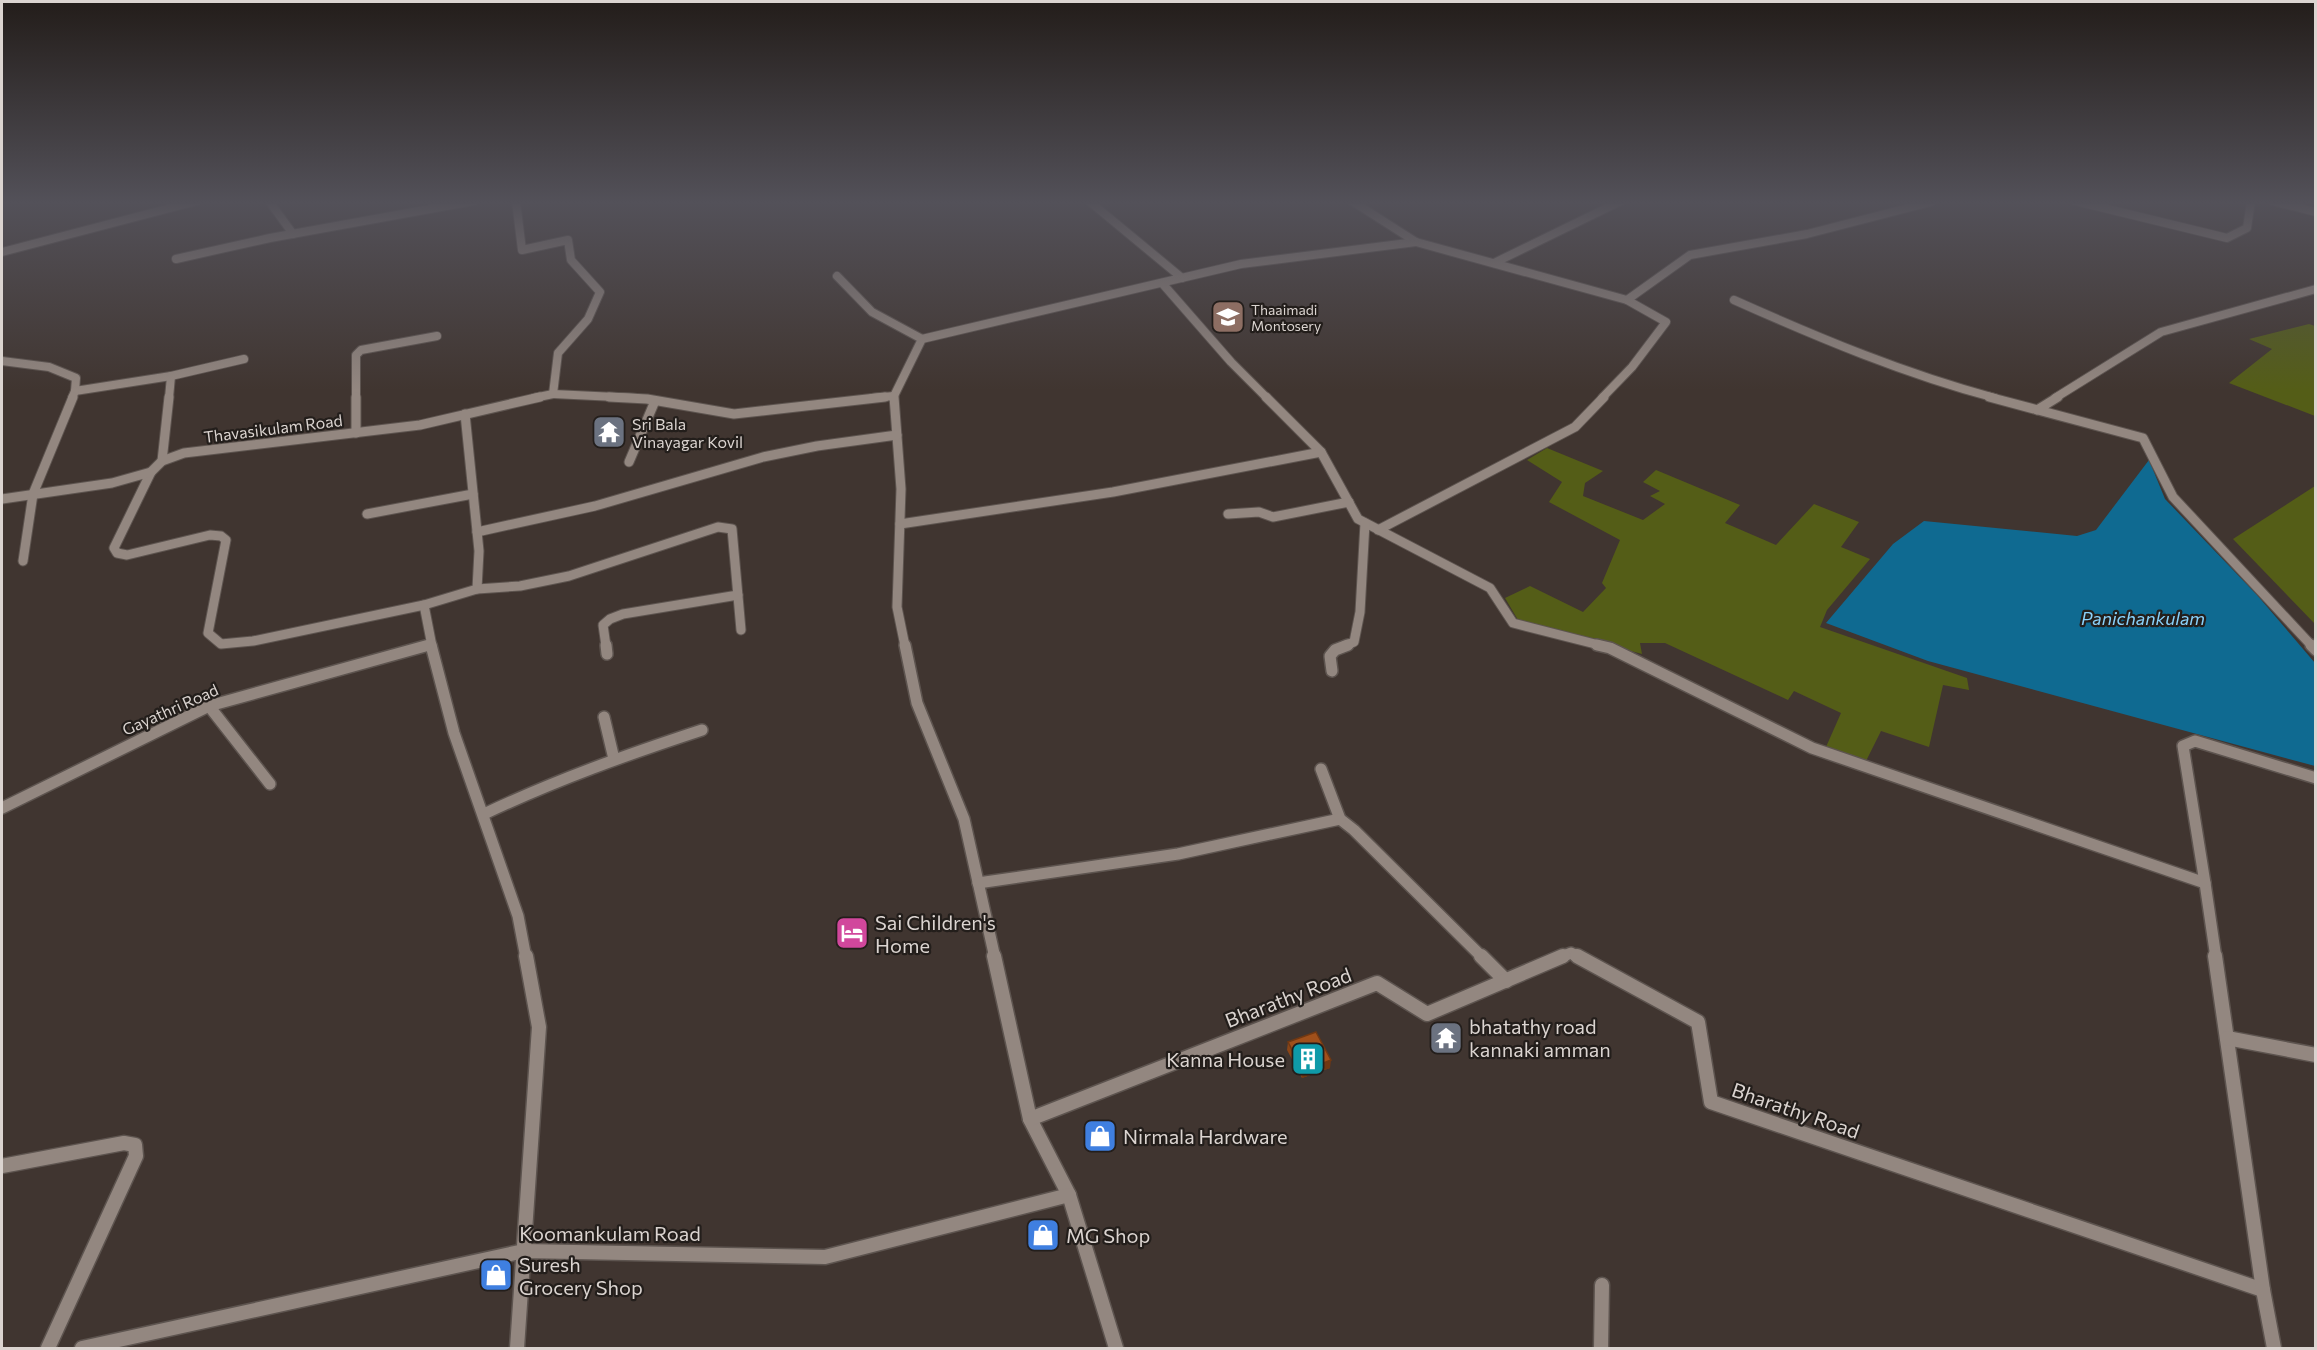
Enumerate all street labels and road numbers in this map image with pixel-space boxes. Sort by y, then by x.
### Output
street label: Thavasikulam Road [202,410,344,446]
street label: Gayathri Road [119,679,221,739]
street label: Bharathy Road [1221,962,1355,1032]
street label: Bharathy Road [1729,1077,1863,1143]
street label: Koomankulam Road [519,1221,701,1245]

